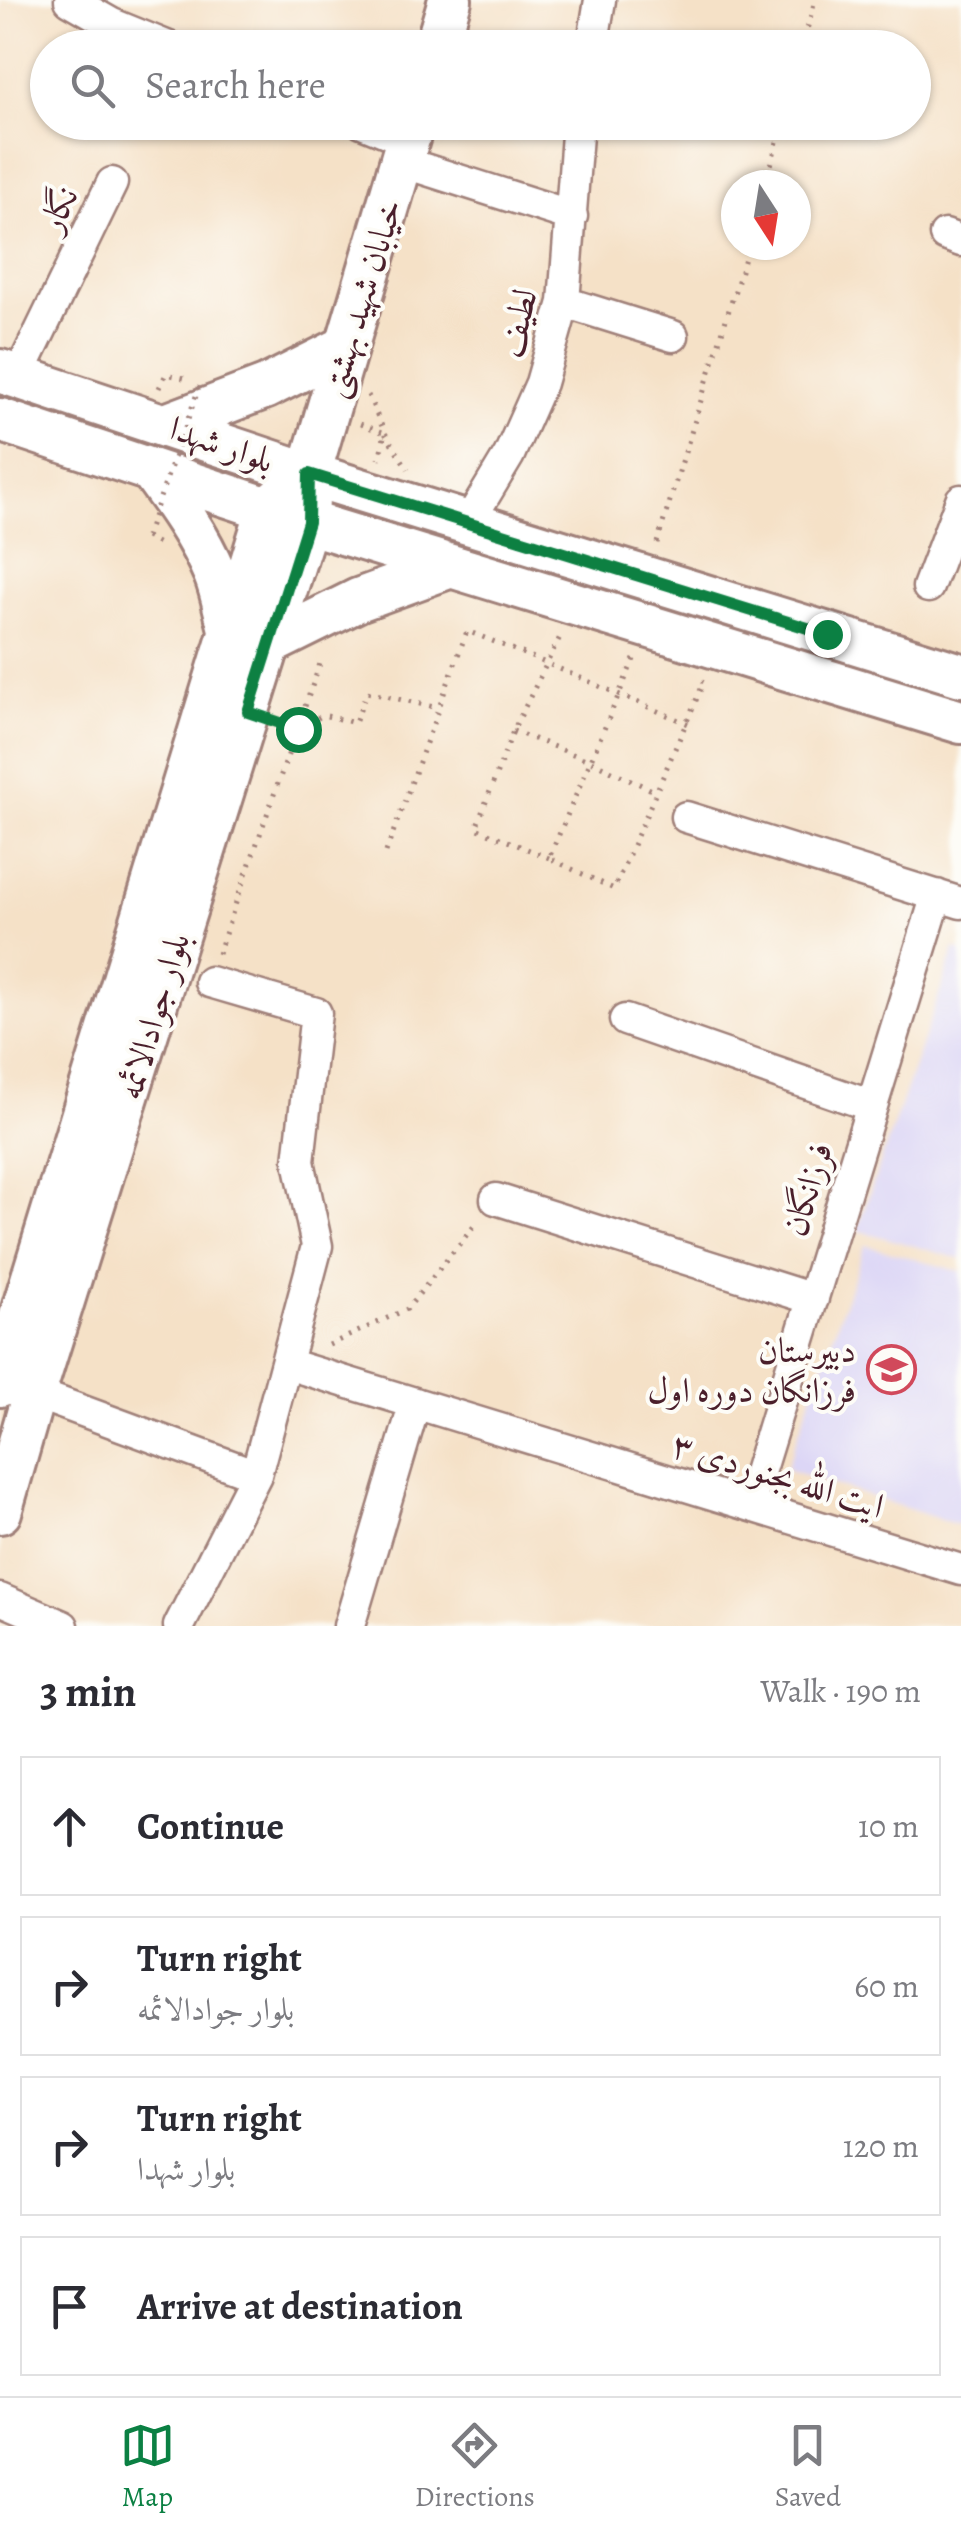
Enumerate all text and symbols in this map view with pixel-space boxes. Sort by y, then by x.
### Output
search box [30,30,931,140]
icon: search [65,58,120,113]
text: Search here [145,59,326,111]
north arrow [721,170,811,260]
street label: نگار [25,178,90,243]
street label: خیابان شهید بهشتی [308,193,415,403]
street label: لطیف [485,284,549,362]
street label: بلوار شهدا [163,404,281,484]
route end [805,612,851,658]
route start [276,707,322,753]
street label: بلوار جوادالائمه [105,927,201,1105]
street label: فرزانگان [770,1136,844,1242]
place label: دبیرستان فرزانگان دوره اول [647,1326,856,1414]
school or university icon: دبیرستان فرزانگان دوره اول [865,1344,917,1396]
street label: ایت الله بجنوردی ۳ [666,1417,891,1530]
text: 3 min [40,1663,136,1720]
text: Walk · 190 m [761,1669,921,1713]
icon: ahead [42,1799,97,1854]
text: Continue [137,1800,284,1852]
text: 10 m [858,1804,919,1848]
text: Turn right [137,1932,302,1984]
icon: right [42,1959,97,2014]
text: 60 m [854,1964,919,2008]
text: بلوار جوادالائمه [137,1987,294,2031]
text: Turn right [137,2092,302,2144]
icon: right [42,2119,97,2174]
text: 120 m [843,2124,919,2168]
text: بلوار شهدا [137,2147,235,2191]
icon: arrive [42,2279,97,2334]
text: Arrive at destination [137,2280,463,2332]
tab: Map [120,2418,175,2516]
tab: Directions [415,2418,535,2516]
tab: Saved [775,2418,841,2516]

